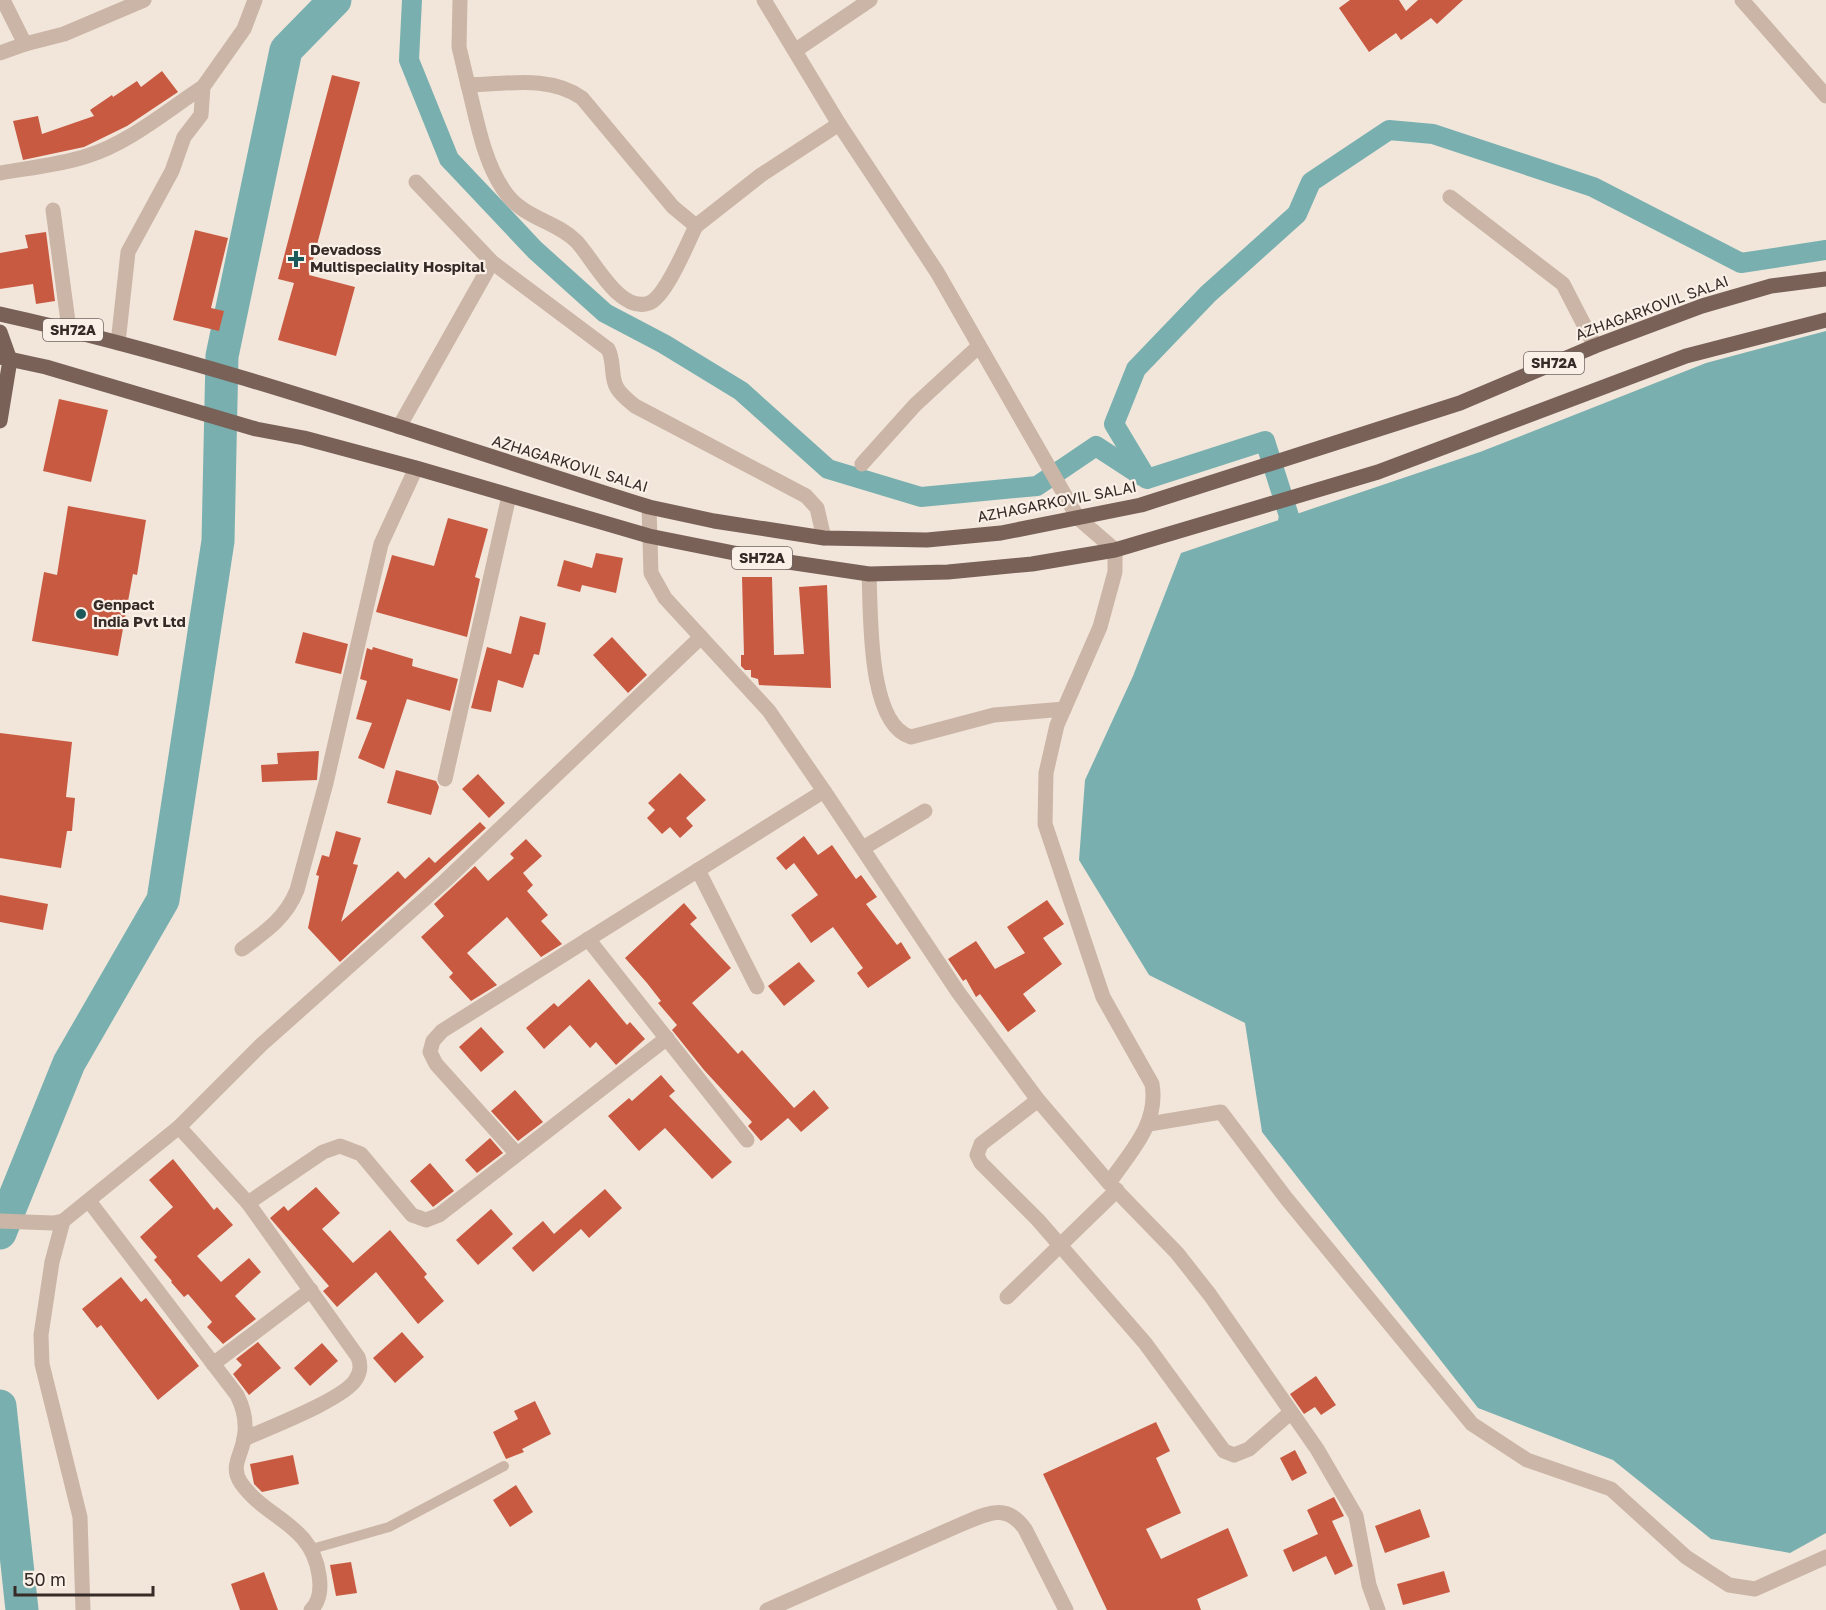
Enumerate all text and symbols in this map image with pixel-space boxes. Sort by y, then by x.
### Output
place label: Devadoss Multispeciality Hospital [310,240,485,275]
marker: Devadoss Multispeciality Hospital [287,250,305,268]
street label: AZHAGARKOVIL SALAI [1573,271,1731,343]
road number: SH72A [43,319,103,341]
road number: SH72A [1524,352,1584,374]
street label: AZHAGARKOVIL SALAI [490,431,650,495]
street label: AZHAGARKOVIL SALAI [976,477,1138,525]
road number: SH72A [732,547,792,569]
place label: Genpact India Pvt Ltd [93,595,186,630]
marker: Genpact India Pvt Ltd [74,607,88,621]
scale bar [15,1559,153,1597]
text: 50 m [24,1568,66,1590]

